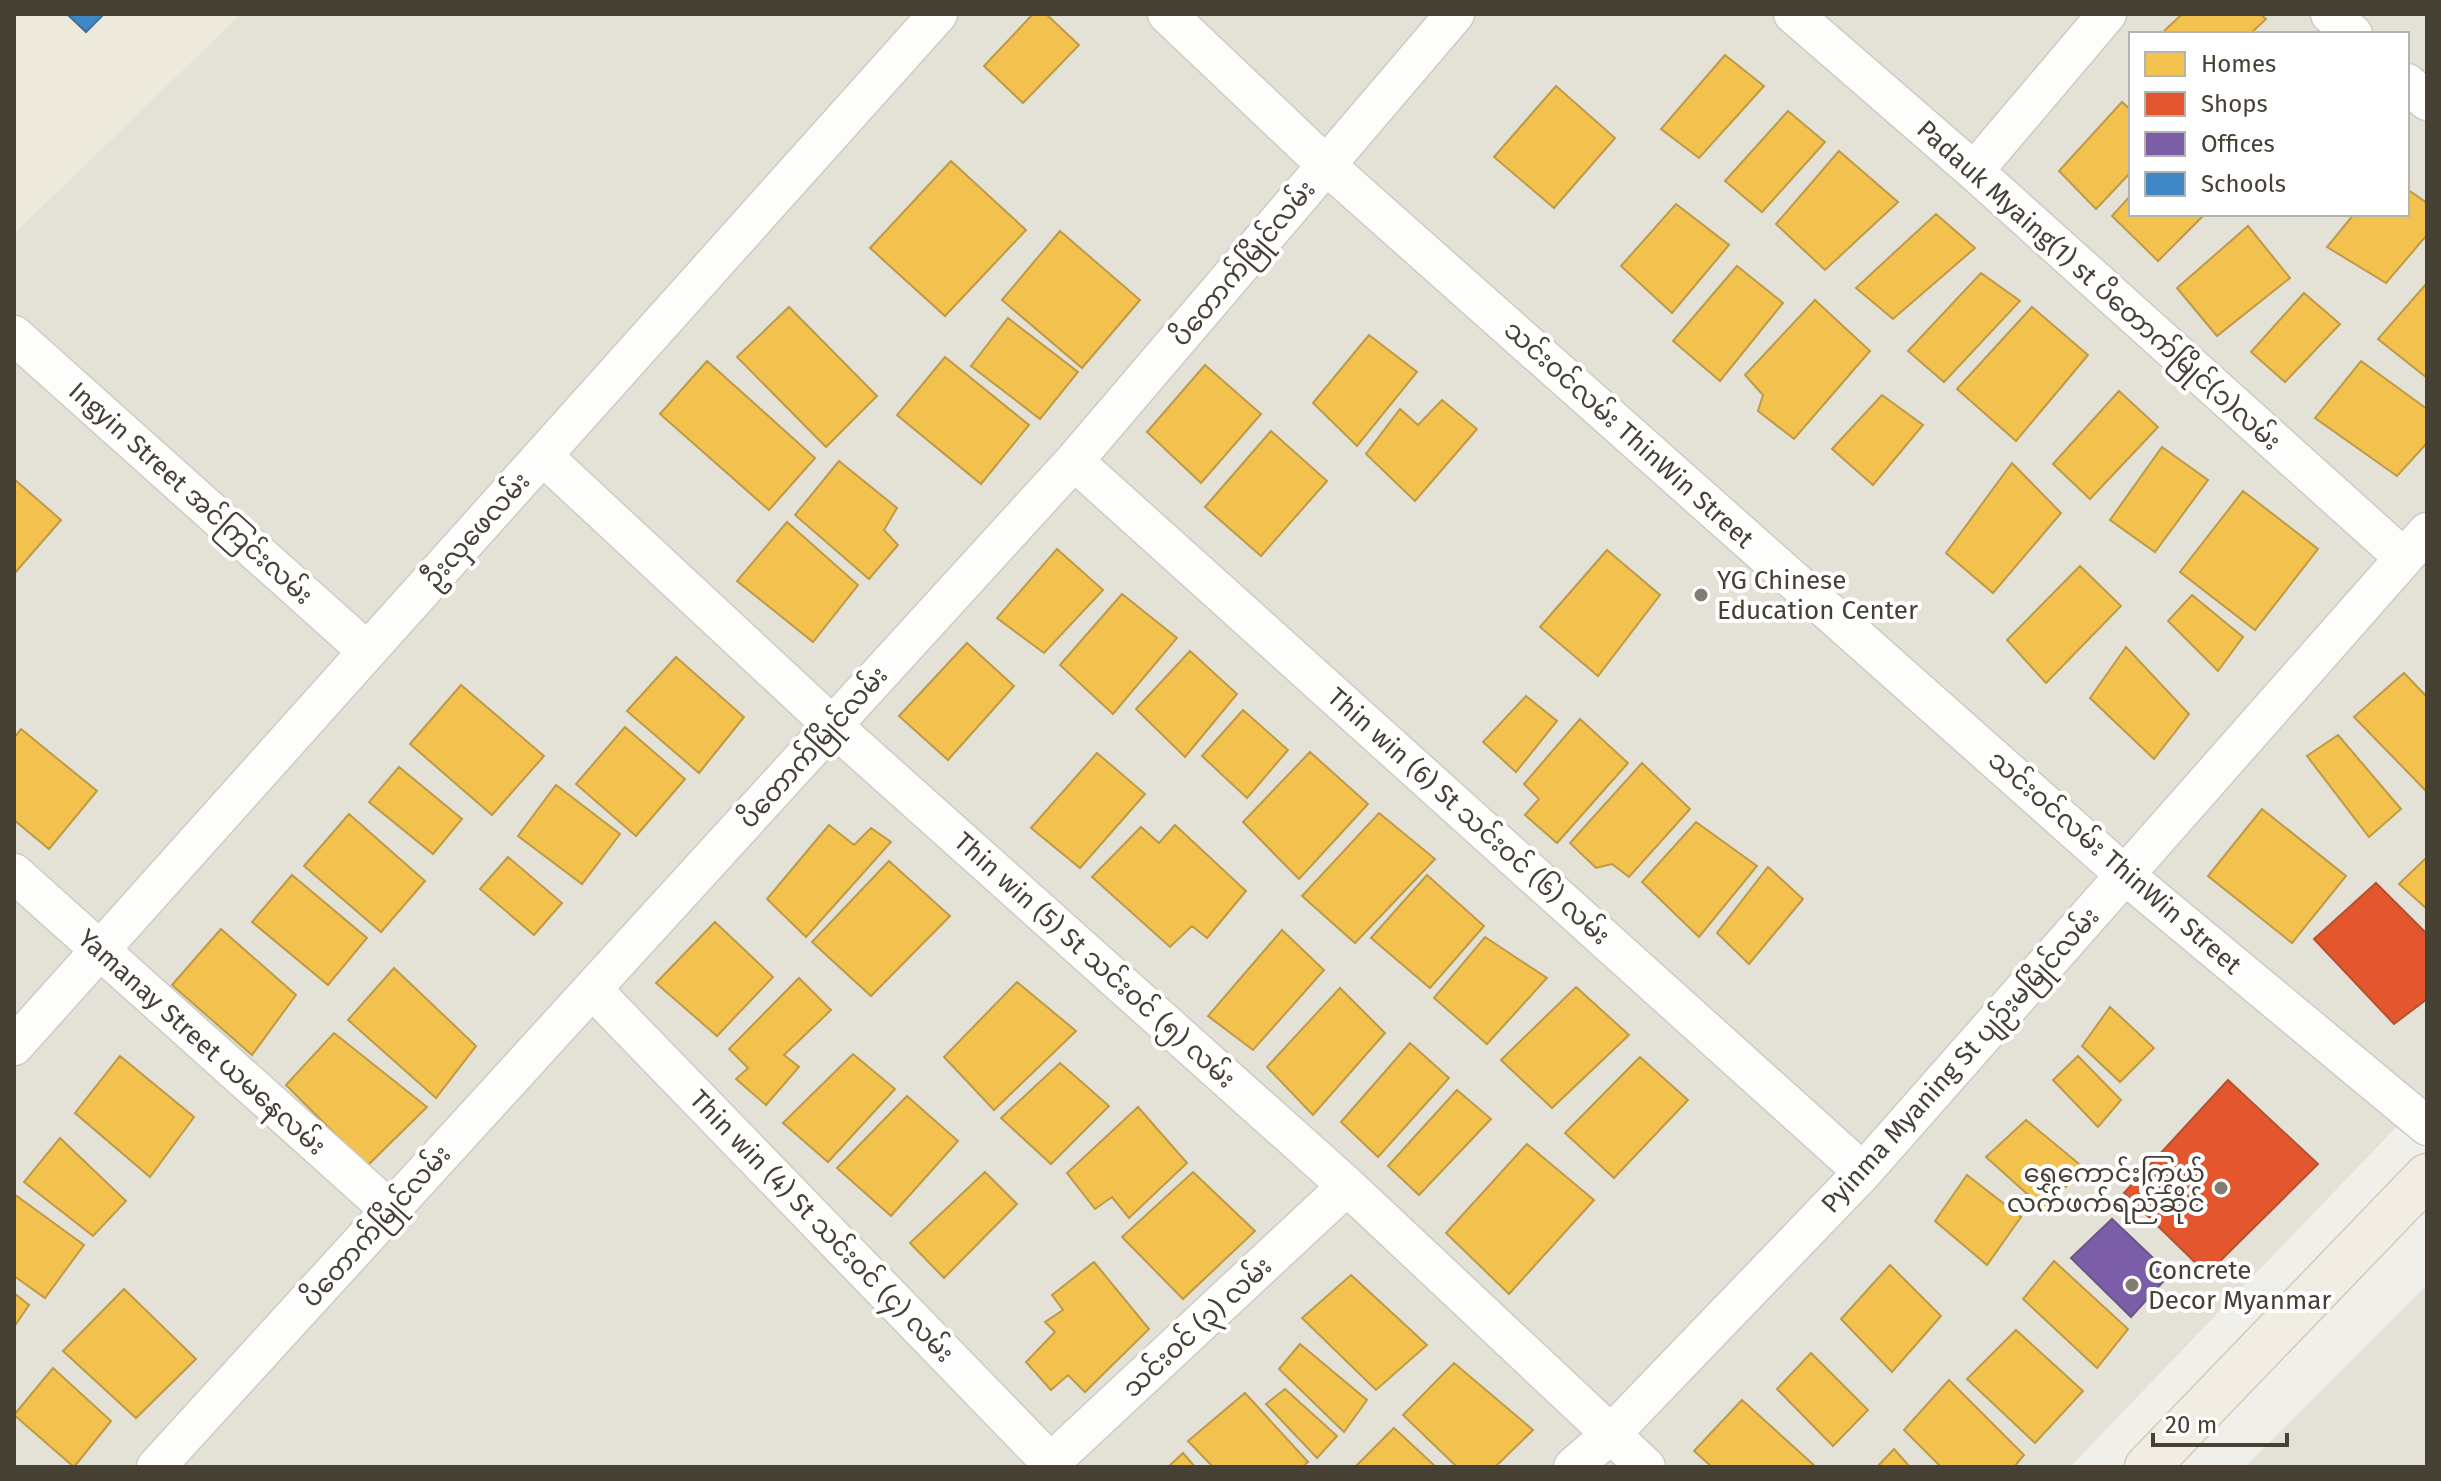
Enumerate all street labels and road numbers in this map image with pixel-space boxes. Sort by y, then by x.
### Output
street label: Padauk Myaing(1) st ပိတောက်မြိုင်(၁)လမ်း [1907,112,2288,461]
street label: ပိတောက်မြိုင်လမ်း [1163,173,1326,356]
street label: သင်းဝင်လမ်း ThinWin Street [1497,313,1762,555]
street label: Ingyin Street အင်ကြင်းလမ်း [59,374,320,615]
street label: ဦးလှဖေလမ်း [415,465,540,598]
street label: ပိတောက်မြိုင်လမ်း [731,659,898,838]
street label: Thin win (6) St သင်းဝင် (၆) လမ်း [1321,680,1618,951]
street label: သင်းဝင်လမ်း ThinWin Street [1982,743,2249,981]
street label: Thin win (5) St သင်းဝင် (၅) လမ်း [945,825,1243,1098]
street label: Pyinma Myaning St ပျဉ်းမမြိုင်လမ်း [1813,900,2109,1223]
street label: Yamanay Street ယမနေလမ်း [68,921,333,1166]
street label: Thin win (4) St သင်းဝင် (၄) လမ်း [680,1082,961,1372]
street label: ပိတောက်မြိုင်လမ်း [294,1138,461,1317]
street label: သင်းဝင် (၃) လမ်း [1115,1249,1282,1408]

